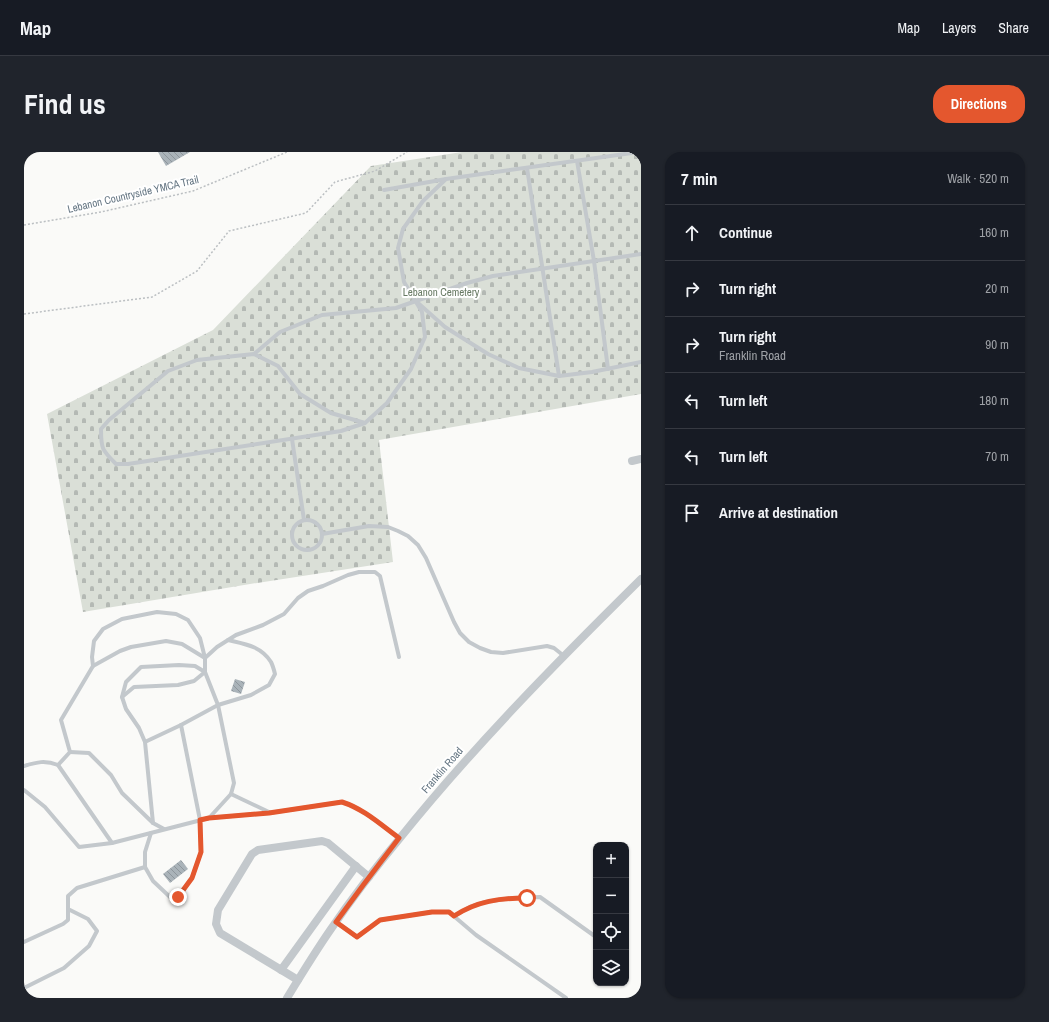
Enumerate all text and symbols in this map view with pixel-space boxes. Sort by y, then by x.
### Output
text: Map [20,15,51,41]
text: Map [898,19,920,37]
text: Layers [942,19,976,37]
text: Share [998,19,1029,37]
text: Find us [24,85,106,123]
button: Directions [933,85,1025,123]
text: 7 min [681,167,717,190]
text: Walk · 520 m [947,170,1009,187]
street label: Lebanon Countryside YMCA Trail [66,172,200,216]
icon: ahead [681,222,703,244]
text: Continue [719,222,772,243]
text: 160 m [979,224,1009,241]
icon: right [681,278,703,300]
text: Turn right [719,278,776,299]
text: 20 m [985,280,1009,297]
park label: Lebanon Cemetery [403,285,480,299]
text: Turn right [719,326,776,347]
icon: right [681,334,703,356]
text: 90 m [985,336,1009,353]
text: Franklin Road [719,347,786,364]
icon: left [681,390,703,412]
text: Turn left [719,390,767,411]
text: 180 m [979,392,1009,409]
icon: left [681,446,703,468]
text: Turn left [719,446,767,467]
text: 70 m [985,448,1009,465]
icon: arrive [681,502,703,524]
text: Arrive at destination [719,502,838,523]
street label: Franklin Road [418,744,466,796]
map controls [593,842,629,986]
button: + [593,842,629,878]
button: − [593,878,629,914]
route end [169,888,187,906]
route start [518,889,536,907]
button: locate [593,914,629,950]
button: layers [593,950,629,986]

